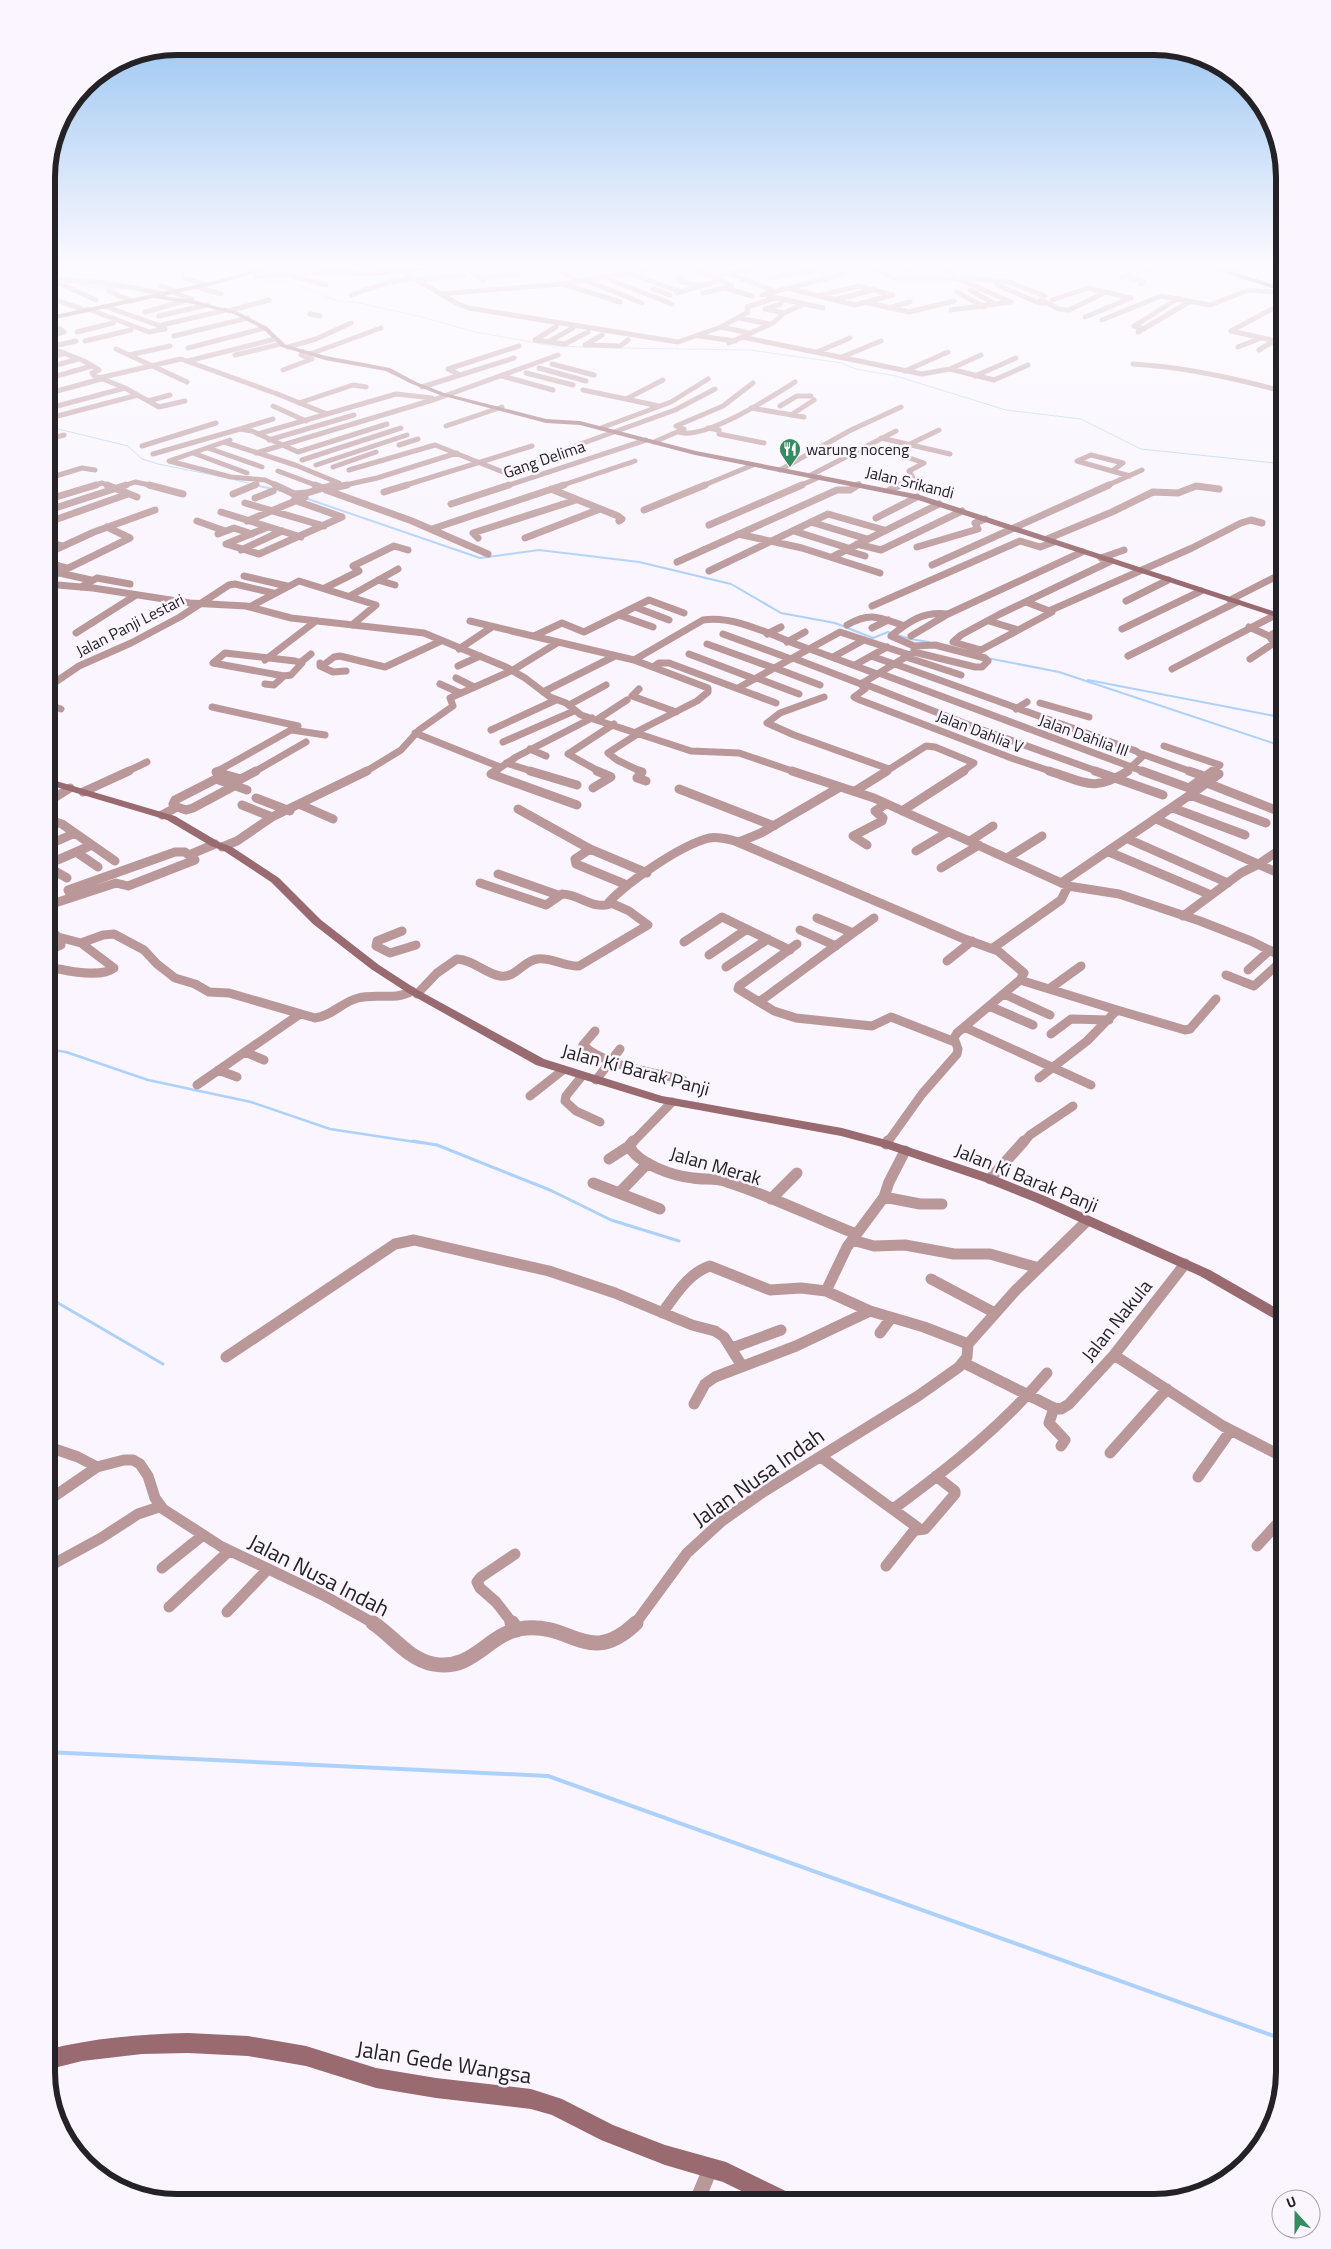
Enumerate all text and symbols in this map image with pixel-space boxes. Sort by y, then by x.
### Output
street label: Gang Delima [500,434,588,484]
restaurant icon: warung noceng [778,437,802,468]
place label: warung noceng [806,437,909,461]
street label: Jalan Srikandi [863,459,957,505]
street label: Jalan Panji Lestari [72,587,188,663]
street label: Jalan Dahlia V [933,703,1027,759]
street label: Jalan Dahlia III [1036,708,1132,762]
street label: Jalan Ki Barak Panji [559,1035,713,1103]
street label: Jalan Ki Barak Panji [951,1135,1103,1219]
street label: Jalan Merak [667,1138,765,1192]
street label: Jalan Nakula [1074,1272,1159,1368]
street label: Jalan Nusa Indah [685,1419,831,1535]
street label: Jalan Nusa Indah [242,1525,396,1625]
street label: Jalan Gede Wangsa [354,2031,534,2093]
north arrow [1271,2189,1321,2239]
text: U [1283,2190,1299,2213]

